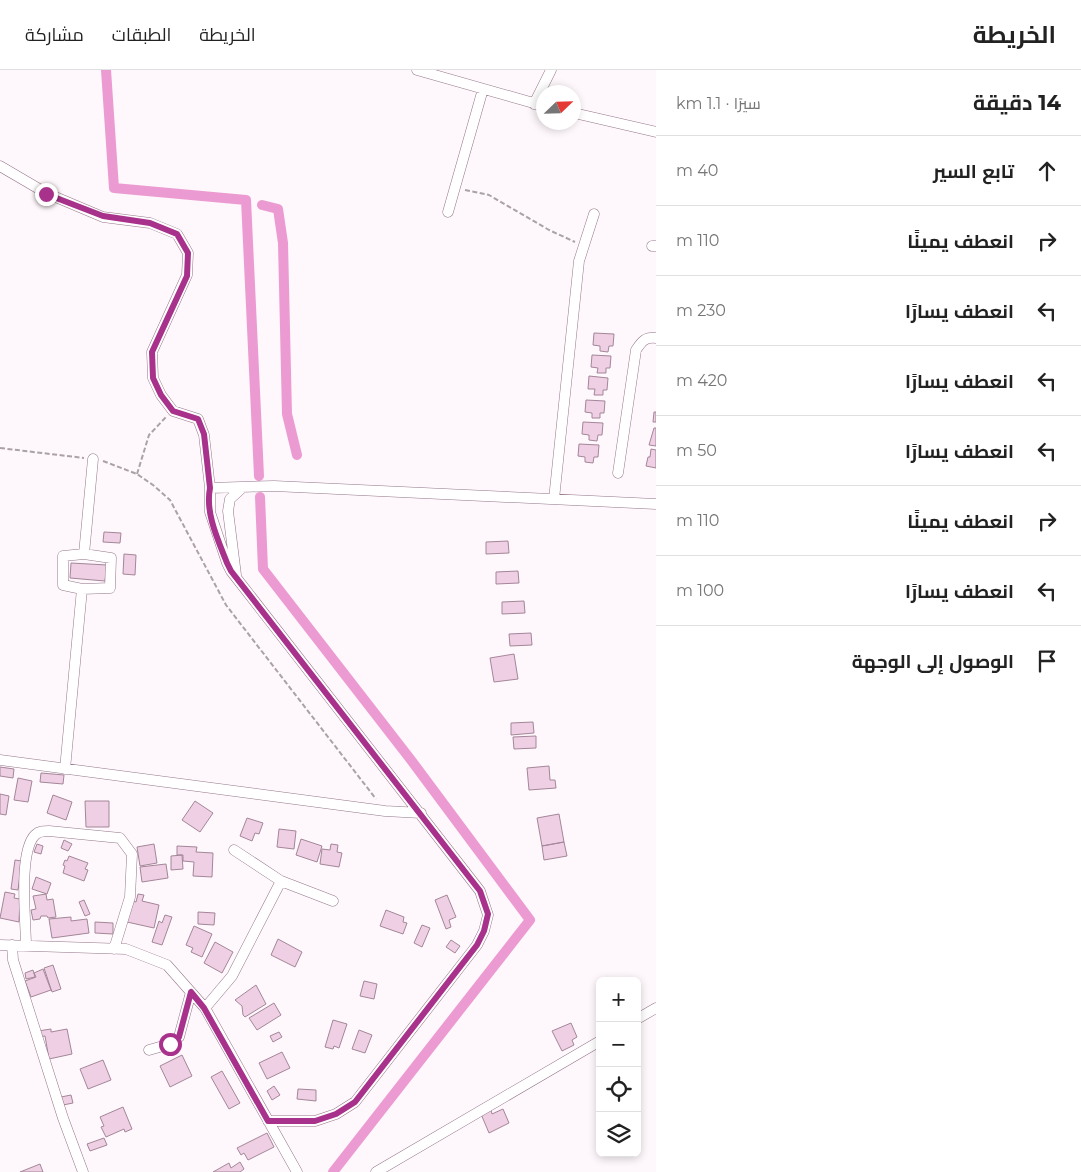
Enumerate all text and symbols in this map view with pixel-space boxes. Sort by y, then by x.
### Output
text: الخريطة [973,20,1056,49]
text: مشاركة [25,24,84,46]
text: الطبقات [112,24,171,46]
text: الخريطة [199,24,256,46]
north arrow [536,85,581,130]
text: 14 دقيقة [973,90,1061,115]
text: سيرًا · 1.1 km [676,94,761,113]
icon: ahead [1033,157,1061,185]
text: تابع السير [933,160,1014,183]
text: 40 m [676,161,718,180]
route end [35,183,58,206]
icon: right [1033,227,1061,255]
text: انعطف يمينًا [907,230,1014,253]
text: 110 m [676,231,719,250]
icon: left [1033,297,1061,325]
text: انعطف يسارًا [905,300,1014,323]
text: 230 m [676,301,726,320]
icon: left [1033,367,1061,395]
text: انعطف يسارًا [905,370,1014,393]
text: 420 m [676,371,727,390]
icon: left [1033,437,1061,465]
text: انعطف يسارًا [905,440,1014,463]
text: 50 m [676,441,717,460]
icon: right [1033,507,1061,535]
text: انعطف يمينًا [907,510,1014,533]
text: 110 m [676,511,719,530]
icon: left [1033,577,1061,605]
text: انعطف يسارًا [905,580,1014,603]
text: 100 m [676,581,724,600]
icon: arrive [1033,647,1061,675]
text: الوصول إلى الوجهة [852,650,1014,673]
map controls [596,977,641,1157]
button: + [596,977,641,1022]
button: − [596,1022,641,1067]
route start [159,1033,182,1056]
button: locate [596,1067,641,1112]
button: layers [596,1112,641,1157]

